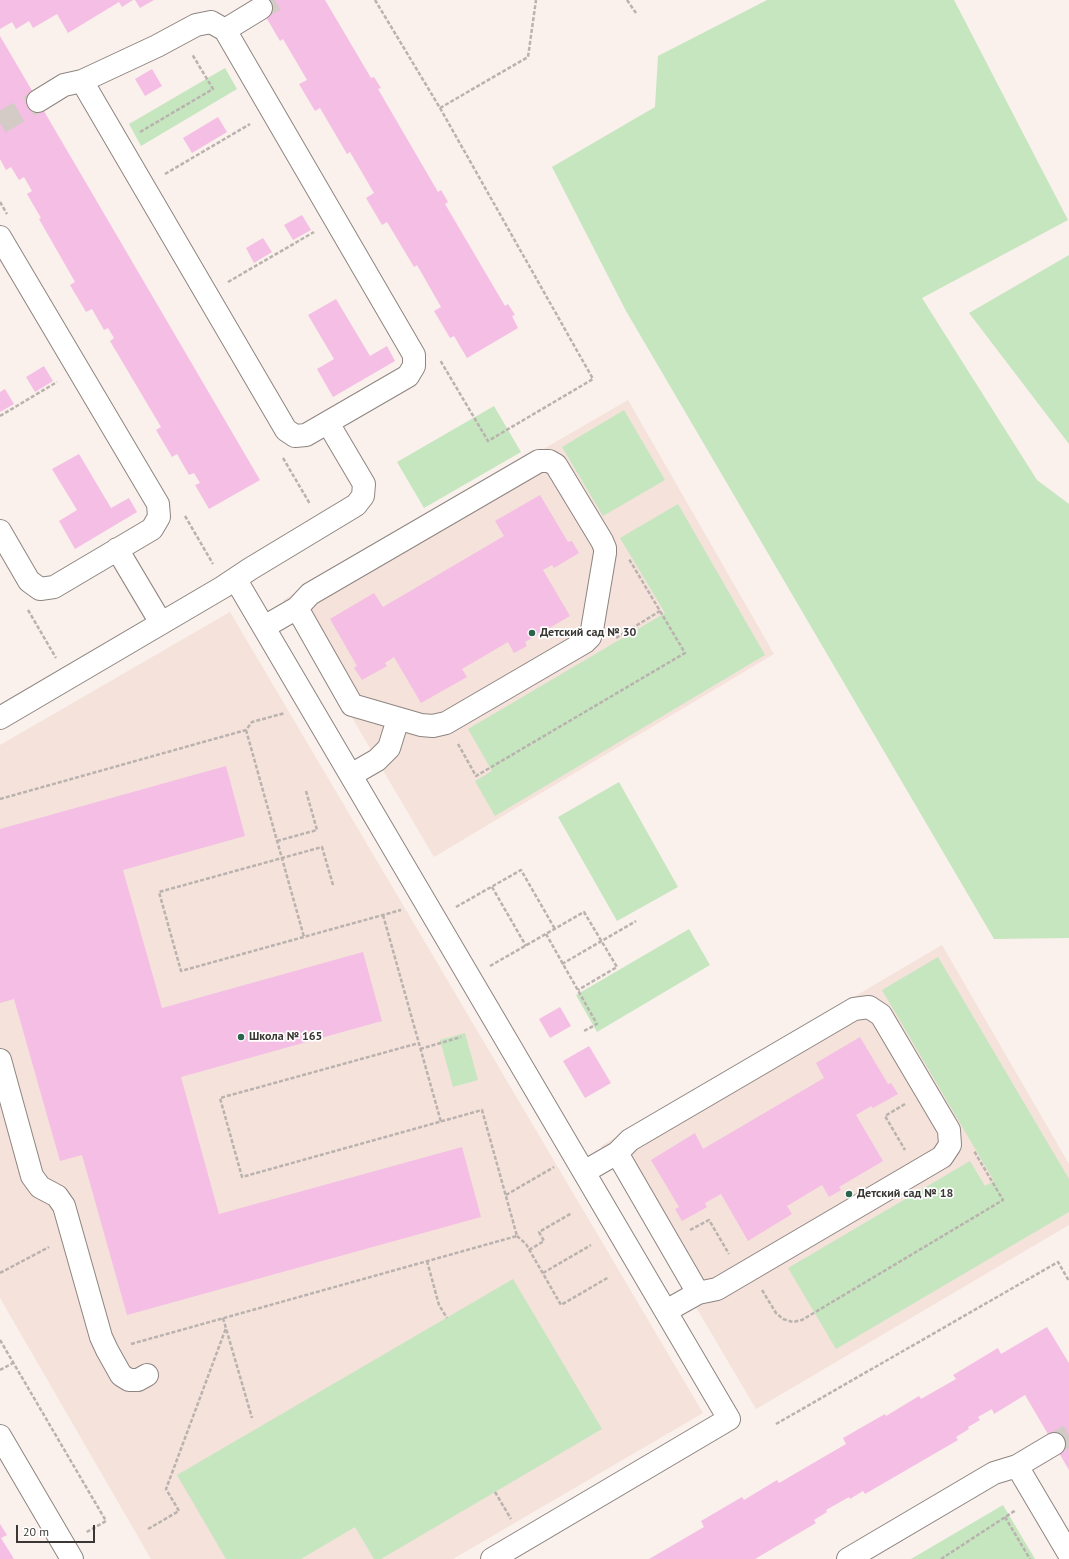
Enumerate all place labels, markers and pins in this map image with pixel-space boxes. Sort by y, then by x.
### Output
place label: Детский сад № 30 [540,626,636,640]
marker: Детский сад № 30 [527,628,537,638]
place label: Школа № 165 [249,1030,322,1044]
marker: Школа № 165 [236,1032,246,1042]
place label: Детский сад № 18 [857,1187,953,1201]
marker: Детский сад № 18 [844,1189,854,1199]

